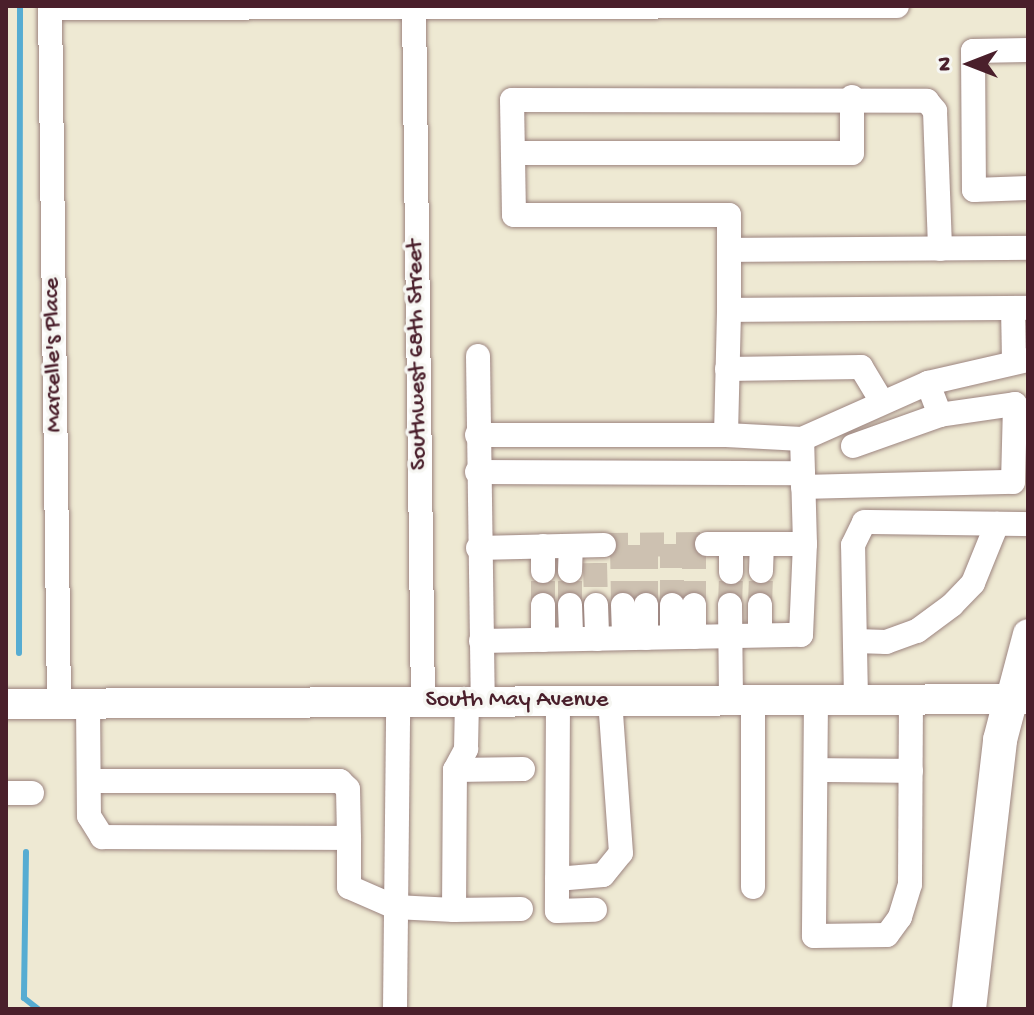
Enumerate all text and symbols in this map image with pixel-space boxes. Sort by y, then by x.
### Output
north arrow [930,24,1010,104]
text: N [933,57,959,71]
street label: Southwest 68th Street [402,240,434,470]
street label: Marcelle's Place [38,277,70,433]
street label: South May Avenue [426,687,608,715]

